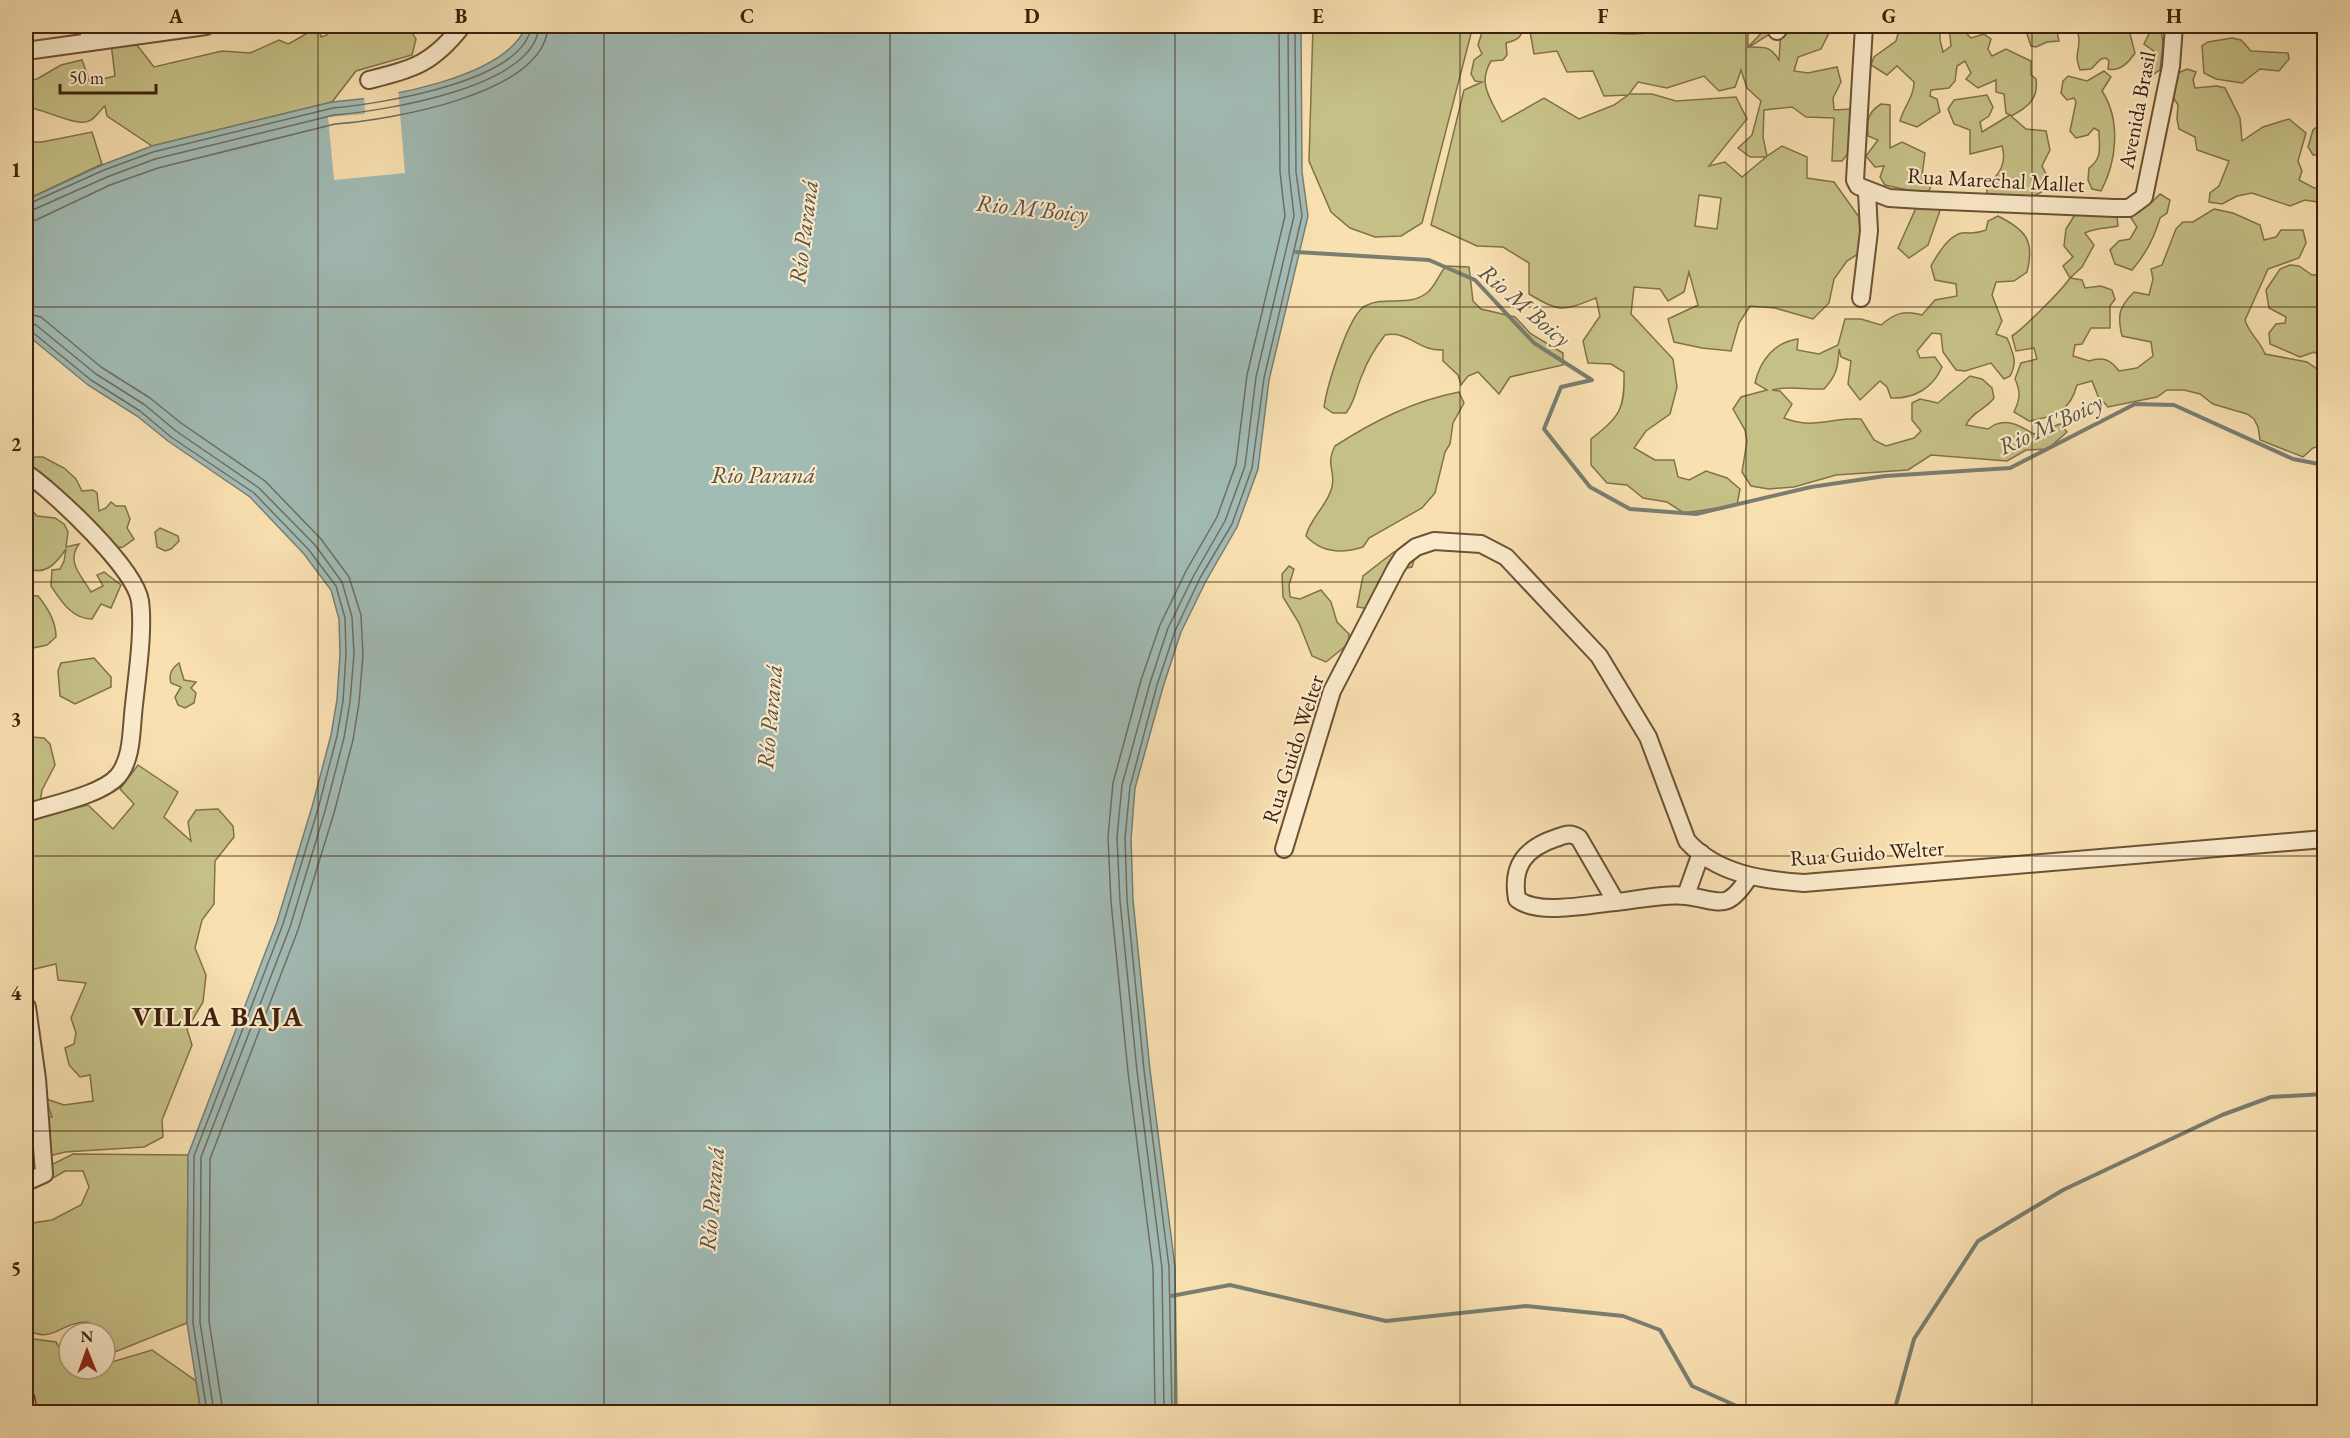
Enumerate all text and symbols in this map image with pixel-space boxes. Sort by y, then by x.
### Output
text: A [168,3,184,29]
text: B [455,3,467,29]
text: C [740,3,754,29]
text: D [1024,3,1040,29]
text: E [1312,3,1324,29]
text: F [1598,3,1609,29]
text: G [1882,3,1896,29]
text: H [2166,3,2182,29]
street label: Avenida Brasil [2111,49,2163,172]
scale bar [60,57,156,95]
text: 50 m [69,66,104,89]
text: 1 [11,157,21,183]
street label: Rua Marechal Mallet [1907,161,2085,199]
water label: Río Paraná [781,178,825,286]
water label: Rio M'Boicy [975,187,1090,229]
water label: Rio M'Boicy [1472,256,1578,354]
water label: Rio M'Boicy [1993,386,2108,462]
text: 2 [11,431,22,457]
water label: Rio Paraná [711,459,816,490]
water label: Río Paraná [749,663,789,770]
street label: Rua Guido Welter [1255,670,1331,827]
text: 3 [11,706,21,732]
street label: Rua Guido Welter [1789,833,1946,873]
text: 4 [11,980,22,1006]
district label: VILLA BAJA [132,998,304,1034]
water label: Río Paraná [691,1145,731,1252]
text: 5 [11,1255,21,1281]
north arrow [57,1321,117,1381]
text: N [80,1326,93,1347]

